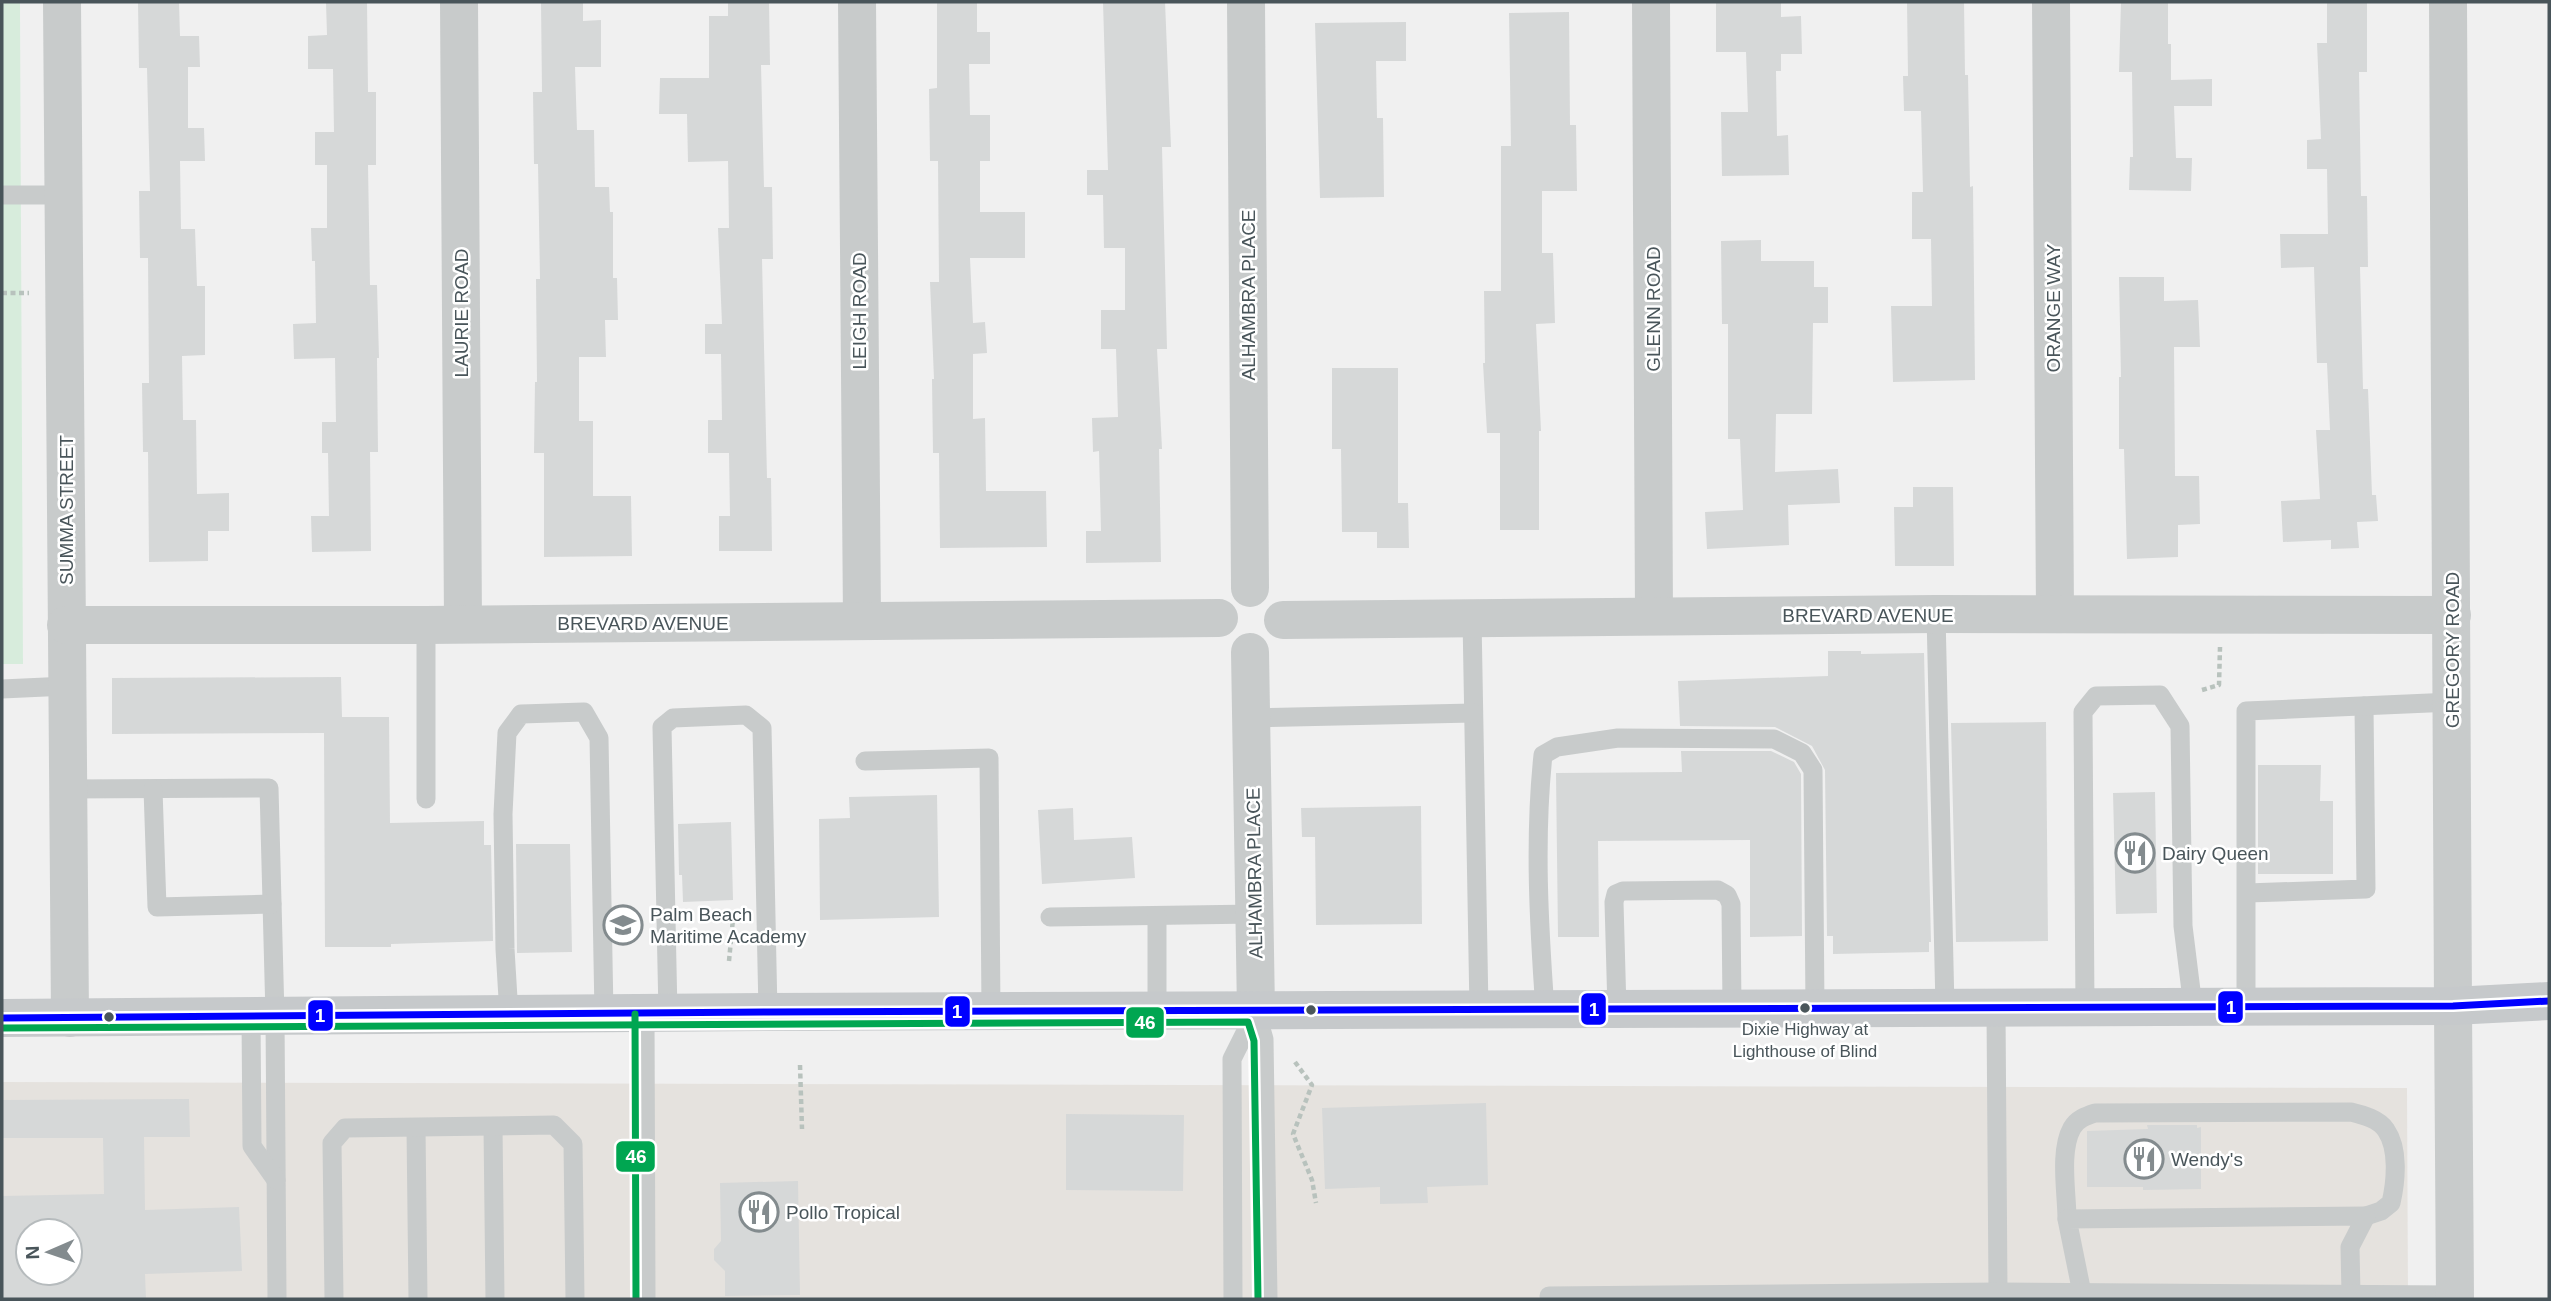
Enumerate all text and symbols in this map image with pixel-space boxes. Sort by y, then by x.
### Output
street label: ALHAMBRA PLACE [1238,209,1259,381]
street label: ORANGE WAY [2043,243,2064,372]
street label: GLENN ROAD [1643,246,1664,372]
street label: LAURIE ROAD [451,249,472,377]
street label: LEIGH ROAD [849,252,870,370]
street label: SUMMA STREET [56,435,77,585]
street label: GREGORY ROAD [2442,572,2463,728]
street label: BREVARD AVENUE [1782,605,1954,626]
street label: BREVARD AVENUE [557,613,729,634]
street label: ALHAMBRA PLACE [1243,787,1266,959]
restaurant icon: Dairy Queen [2114,832,2156,874]
place label: Dairy Queen [2162,843,2269,864]
school or university icon: Palm Beach Maritime Academy [602,904,644,946]
place label: Palm Beach Maritime Academy [650,904,807,947]
line badge: 1 [2217,990,2244,1024]
line badge: 1 [1580,992,1607,1026]
line badge: 1 [944,995,971,1028]
text: 1 [2226,997,2237,1018]
line badge: 1 [307,999,334,1032]
text: 1 [1589,999,1600,1020]
text: 1 [952,1001,963,1022]
marker: Dixie Highway at Lighthouse of Blind [1798,1001,1812,1015]
unlabelled marker [1304,1003,1318,1017]
text: 1 [315,1005,326,1026]
line badge: 46 [1125,1006,1165,1039]
unlabelled marker [102,1010,116,1024]
text: 46 [1134,1012,1156,1033]
place label: Dixie Highway at Lighthouse of Blind [1733,1020,1877,1061]
restaurant icon: Wendy's [2123,1138,2165,1180]
line badge: 46 [615,1140,656,1173]
text: 46 [625,1146,647,1167]
place label: Wendy's [2171,1149,2243,1170]
restaurant icon: Pollo Tropical [738,1191,780,1233]
place label: Pollo Tropical [786,1202,900,1223]
north arrow [14,1217,84,1287]
text: N [22,1245,43,1260]

